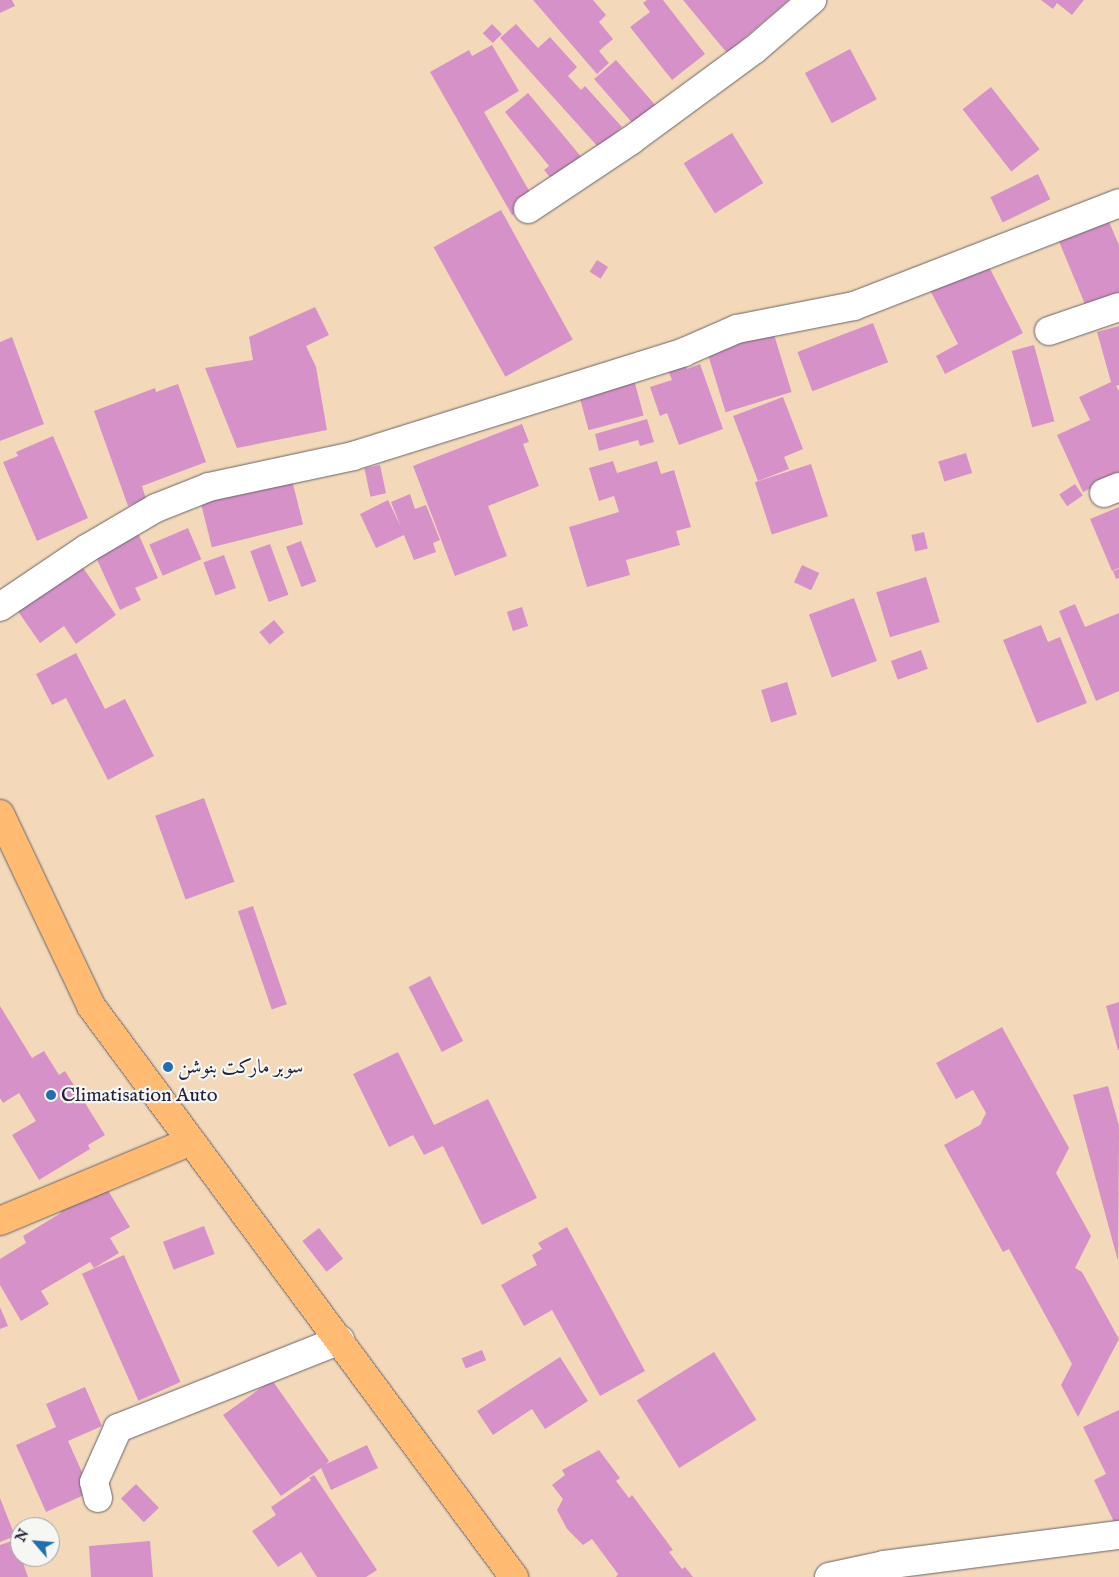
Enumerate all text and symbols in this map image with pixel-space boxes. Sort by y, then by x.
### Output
place label: سوبر ماركت بنوشن [178,1055,303,1079]
marker: سوبر ماركت بنوشن [162,1061,174,1073]
place label: Climatisation Auto [61,1083,217,1107]
marker: Climatisation Auto [45,1089,57,1101]
north arrow [10,1517,60,1567]
text: N [12,1526,33,1545]

